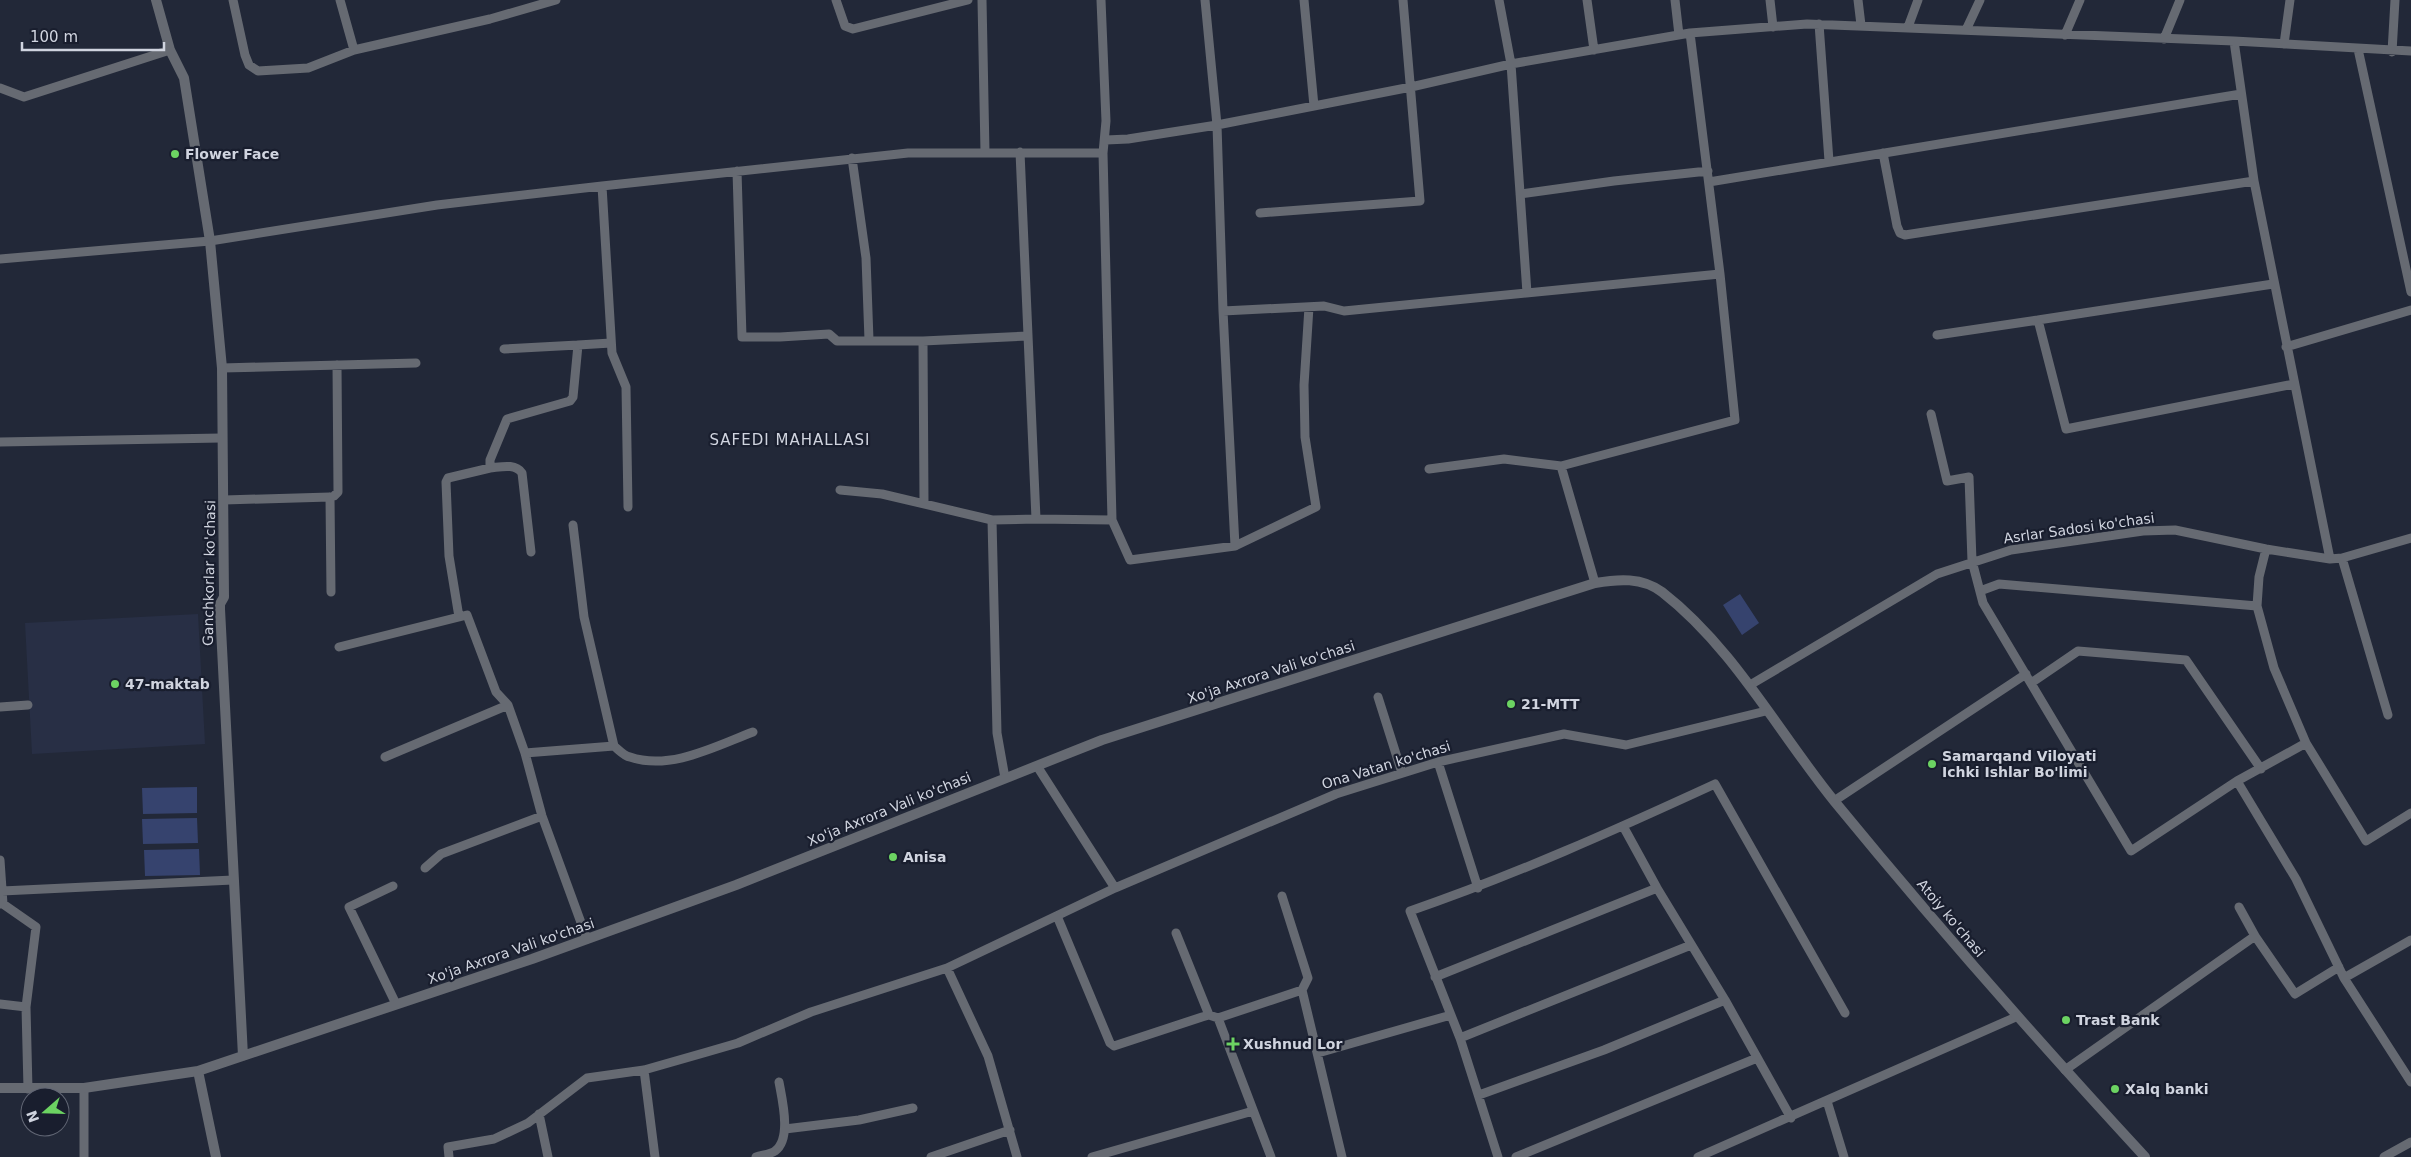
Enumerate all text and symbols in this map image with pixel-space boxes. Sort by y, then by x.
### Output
scale bar [22,20,165,52]
text: 100 m [30,28,78,46]
place label: Flower Face [185,146,279,162]
marker: Flower Face [169,148,181,160]
district label: SAFEDI MAHALLASI [710,431,870,449]
street label: Ganchkorlar ko'chasi [200,500,218,646]
street label: Asrlar Sadosi ko'chasi [2003,509,2155,547]
street label: Xo'ja Axrora Vali ko'chasi [1185,637,1357,707]
place label: 47-maktab [125,676,210,692]
marker: 47-maktab [109,678,121,690]
place label: 21-MTT [1521,696,1580,712]
marker: 21-MTT [1505,698,1517,710]
street label: Ona Vatan ko'chasi [1320,738,1452,792]
place label: Samarqand Viloyati Ichki Ishlar Bo'limi [1942,748,2097,780]
marker: Samarqand Viloyati Ichki Ishlar Bo'limi [1926,758,1938,770]
street label: Xo'ja Axrora Vali ko'chasi [805,769,973,849]
place label: Anisa [903,849,946,865]
marker: Anisa [887,851,899,863]
street label: Atoiy ko'chasi [1914,876,1988,960]
street label: Xo'ja Axrora Vali ko'chasi [426,915,596,987]
place label: Trast Bank [2076,1012,2160,1028]
marker: Trast Bank [2060,1014,2072,1026]
place label: Xushnud Lor [1243,1036,1342,1052]
marker: Xushnud Lor [1227,1038,1239,1050]
place label: Xalq banki [2125,1081,2208,1097]
marker: Xalq banki [2109,1083,2121,1095]
north arrow [20,1087,70,1137]
text: N [23,1108,42,1125]

